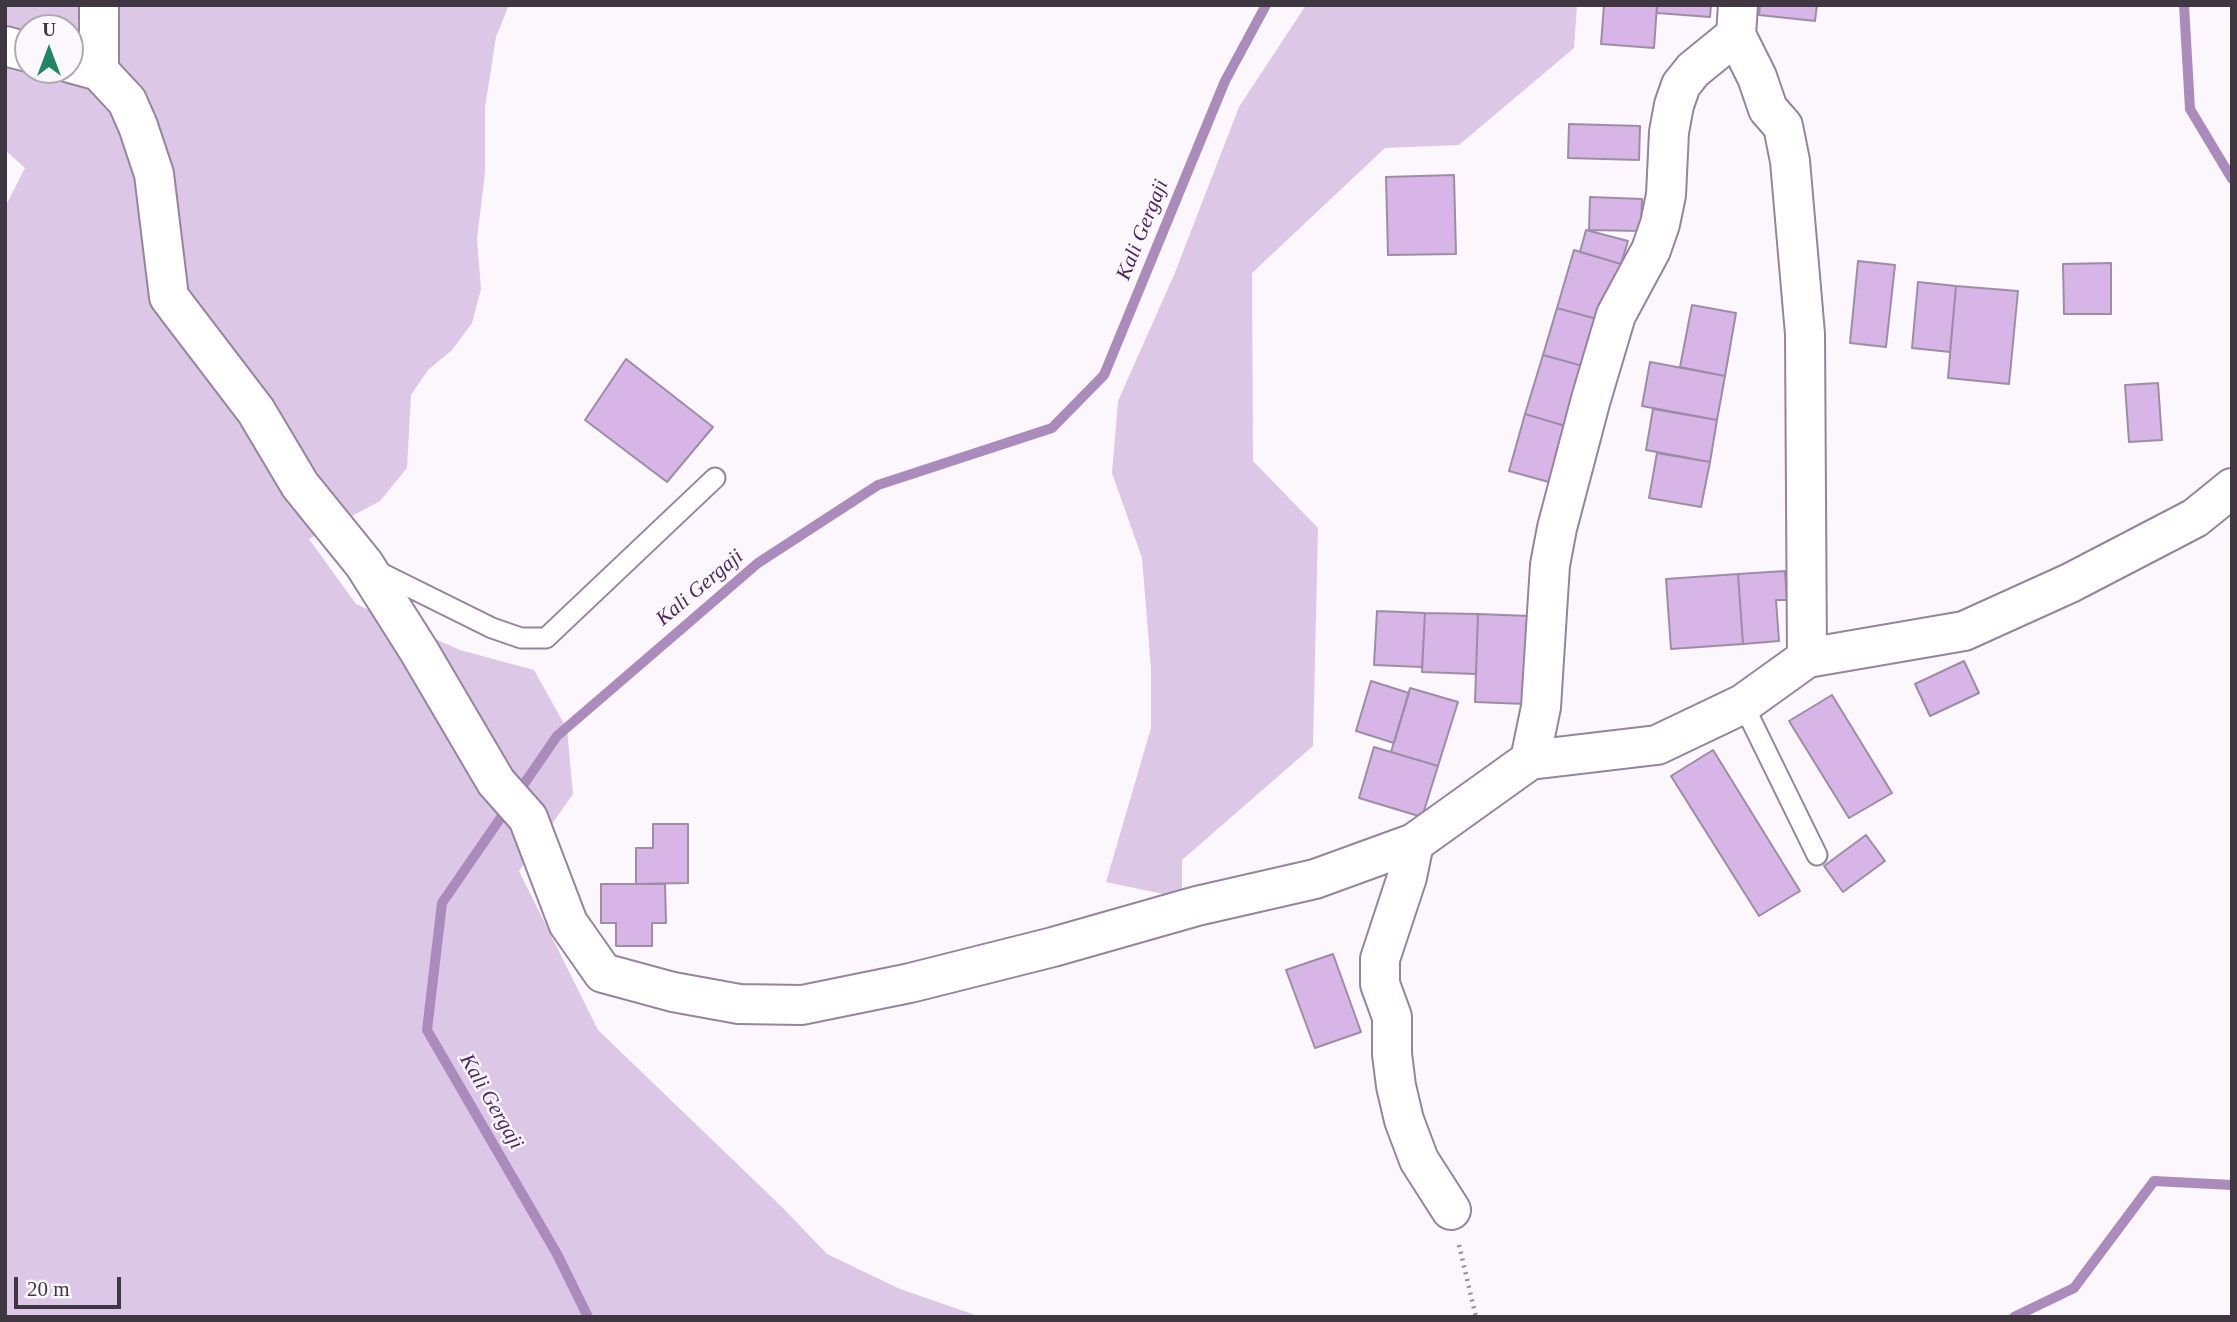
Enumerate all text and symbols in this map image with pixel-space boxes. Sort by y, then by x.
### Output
north arrow [14,14,84,84]
text: U [42,19,56,40]
water label: Kali Gergaji [1111,176,1175,284]
water label: Kali Gergaji [651,544,749,632]
water label: Kali Gergaji [454,1050,528,1154]
scale bar [18,1262,124,1306]
text: 20 m [27,1277,70,1301]

